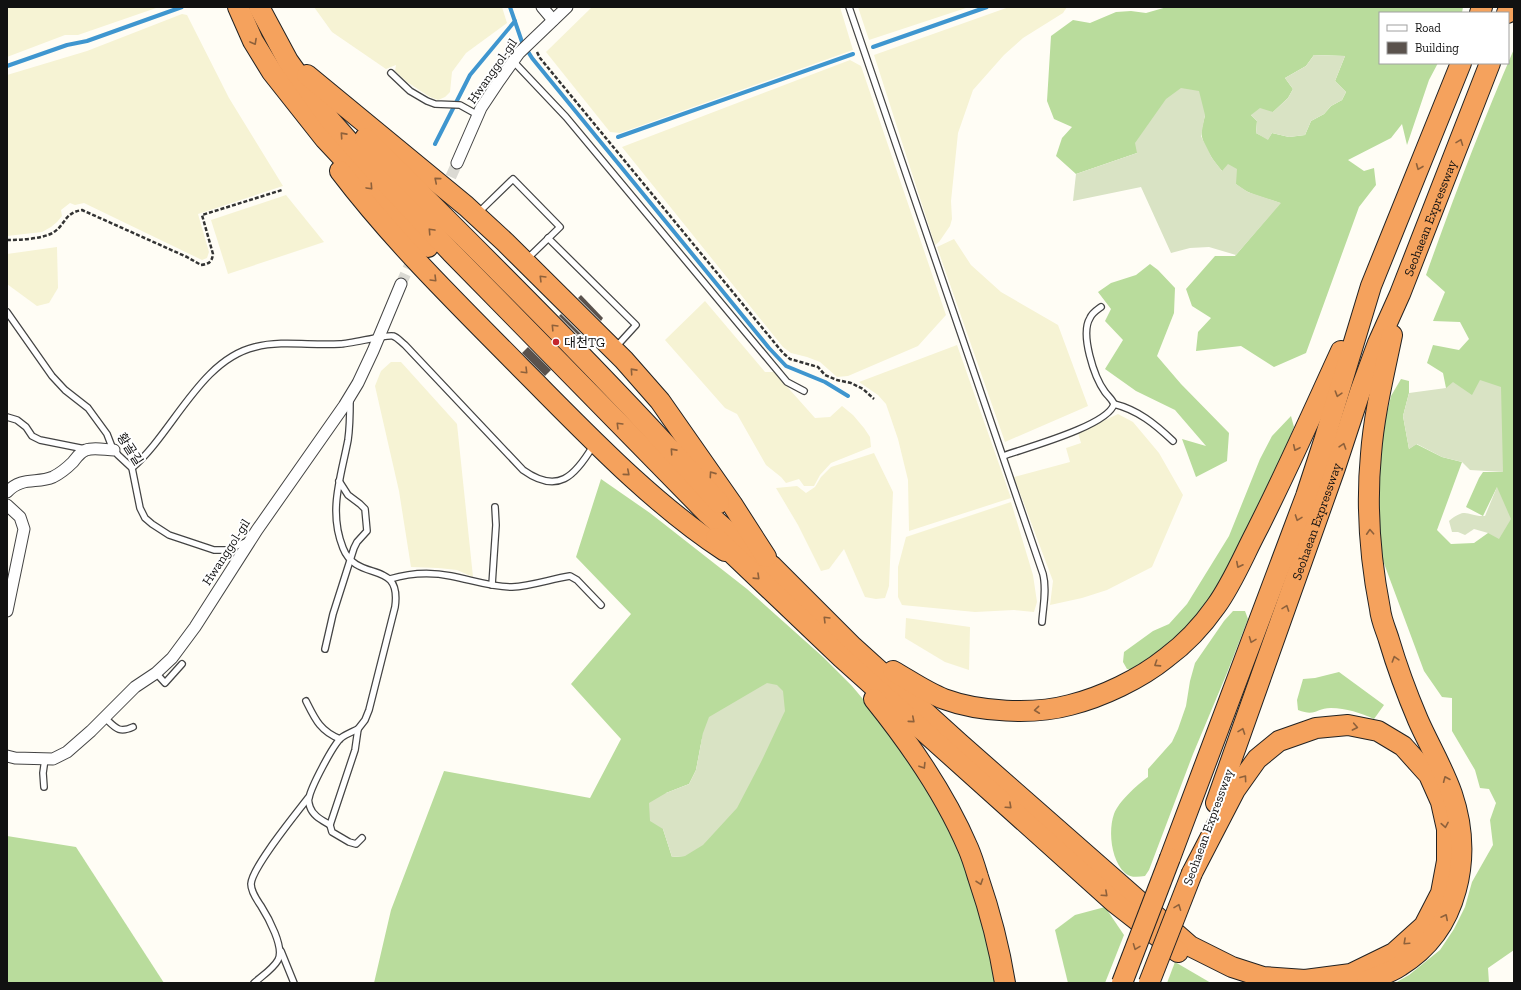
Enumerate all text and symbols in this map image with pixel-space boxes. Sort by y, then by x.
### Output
legend [1379,12,1509,64]
text: Road [1415,21,1441,35]
street label: Hwanggol-gil [464,35,520,106]
one-way arrow [250,38,257,45]
text: Building [1415,41,1459,55]
one-way arrow [341,132,348,140]
one-way arrow [1456,139,1464,146]
street label: Seohaean Expressway [1400,158,1459,278]
one-way arrow [1416,163,1424,170]
one-way arrow [434,178,441,185]
one-way arrow [366,182,373,190]
one-way arrow [428,228,436,236]
one-way arrow [429,274,437,282]
one-way arrow [539,275,547,283]
one-way arrow [551,324,559,332]
place label: 대천TG [564,335,605,350]
marker: 대천TG [551,337,561,347]
one-way arrow [520,366,528,374]
one-way arrow [631,368,638,376]
one-way arrow [1334,391,1343,398]
one-way arrow [617,422,624,430]
street label: 황골길 [114,430,146,468]
one-way arrow [1338,443,1346,450]
one-way arrow [1293,444,1301,452]
one-way arrow [671,449,678,456]
street label: Seohaean Expressway [1288,460,1344,582]
one-way arrow [623,468,630,475]
one-way arrow [710,472,717,479]
one-way arrow [1294,514,1302,521]
street label: Hwanggol-gil [199,516,253,588]
one-way arrow [1365,529,1374,535]
one-way arrow [1236,561,1244,569]
one-way arrow [752,573,760,580]
one-way arrow [1281,605,1289,612]
one-way arrow [823,616,831,624]
one-way arrow [1249,636,1257,643]
one-way arrow [1391,656,1400,663]
one-way arrow [1154,659,1161,667]
one-way arrow [1034,705,1040,714]
one-way arrow [907,715,915,722]
one-way arrow [1352,722,1358,730]
one-way arrow [1238,728,1246,735]
one-way arrow [918,762,926,769]
street label: Seohaean Expressway [1180,766,1236,887]
one-way arrow [1239,775,1246,782]
one-way arrow [1442,775,1450,782]
one-way arrow [1004,802,1012,809]
one-way arrow [1441,822,1449,828]
one-way arrow [975,879,984,886]
one-way arrow [1100,889,1108,896]
one-way arrow [1174,904,1182,911]
one-way arrow [1440,914,1448,922]
one-way arrow [1404,937,1411,944]
one-way arrow [1133,943,1141,950]

